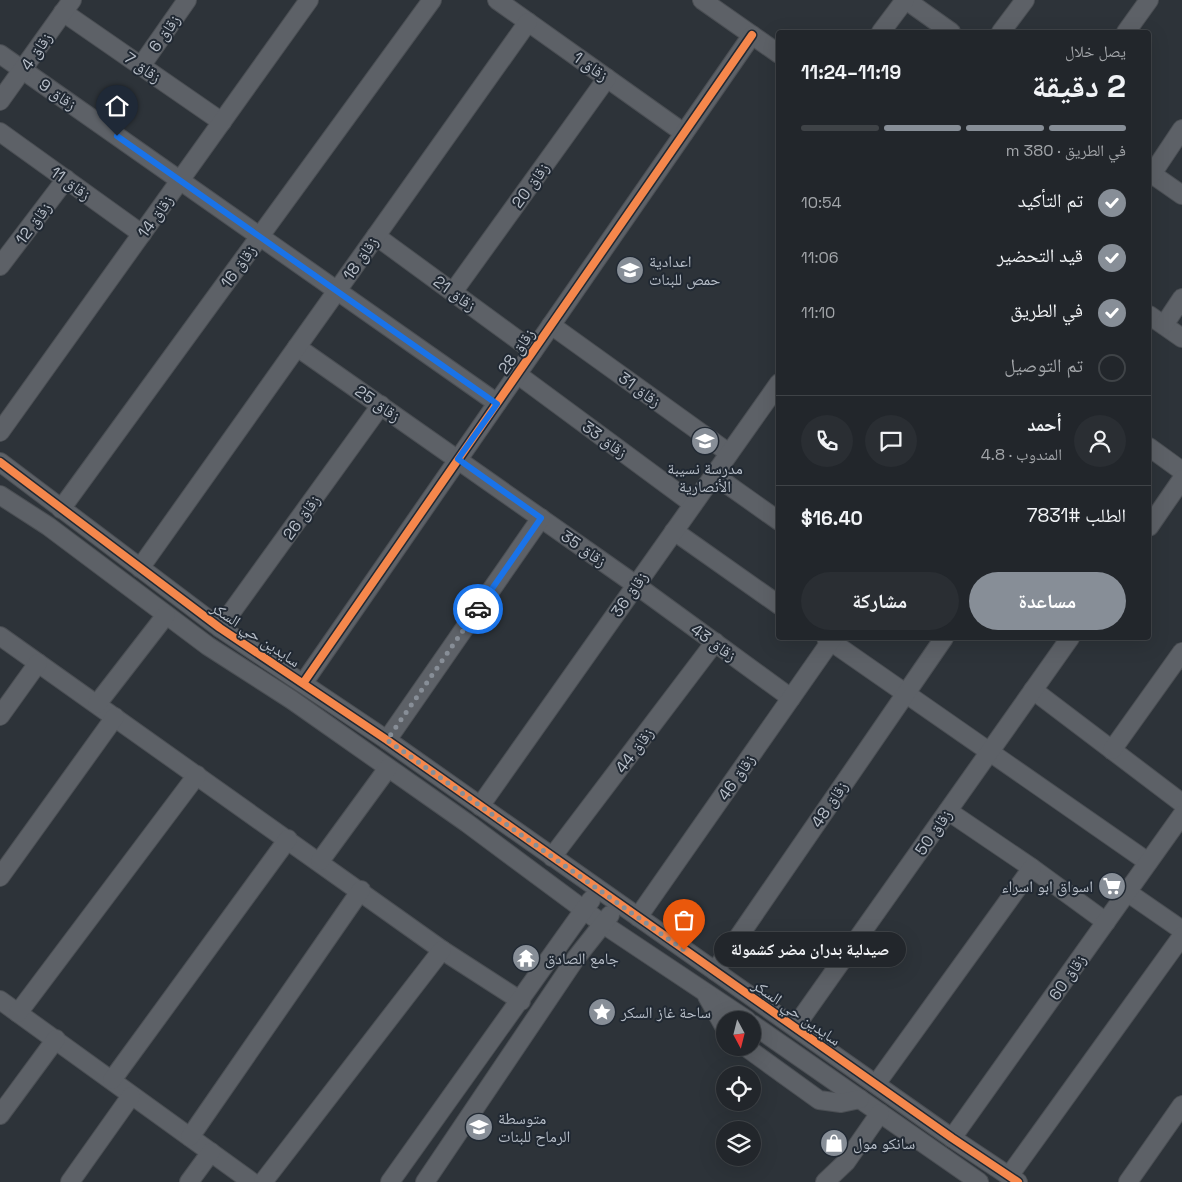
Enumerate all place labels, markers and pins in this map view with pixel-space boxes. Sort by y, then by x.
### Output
pin [96,85,138,136]
place label: اعدادية حمص للبنات [649,251,721,290]
school or university icon: اعدادية حمص للبنات [615,255,645,285]
school or university icon: مدرسة نسيبة الأنصارية [690,426,720,456]
place label: مدرسة نسيبة الأنصارية [667,458,743,497]
supermarket icon: اسواق ابو اسراء [1097,871,1127,901]
place label: اسواق ابو اسراء [1001,876,1093,897]
pin [663,899,705,950]
callout: صيدلية بدران مضر كشمولة [714,932,906,968]
temple icon: جامع الصادق [511,943,541,973]
place label: جامع الصادق [545,948,619,969]
place icon: ساحة غاز السكر [587,997,617,1027]
place label: ساحة غاز السكر [620,1002,711,1023]
place label: متوسطة الرماح للبنات [498,1108,570,1147]
school or university icon: متوسطة الرماح للبنات [464,1112,494,1142]
shop icon: سانكو مول [819,1128,849,1158]
place label: سانكو مول [853,1133,915,1154]

